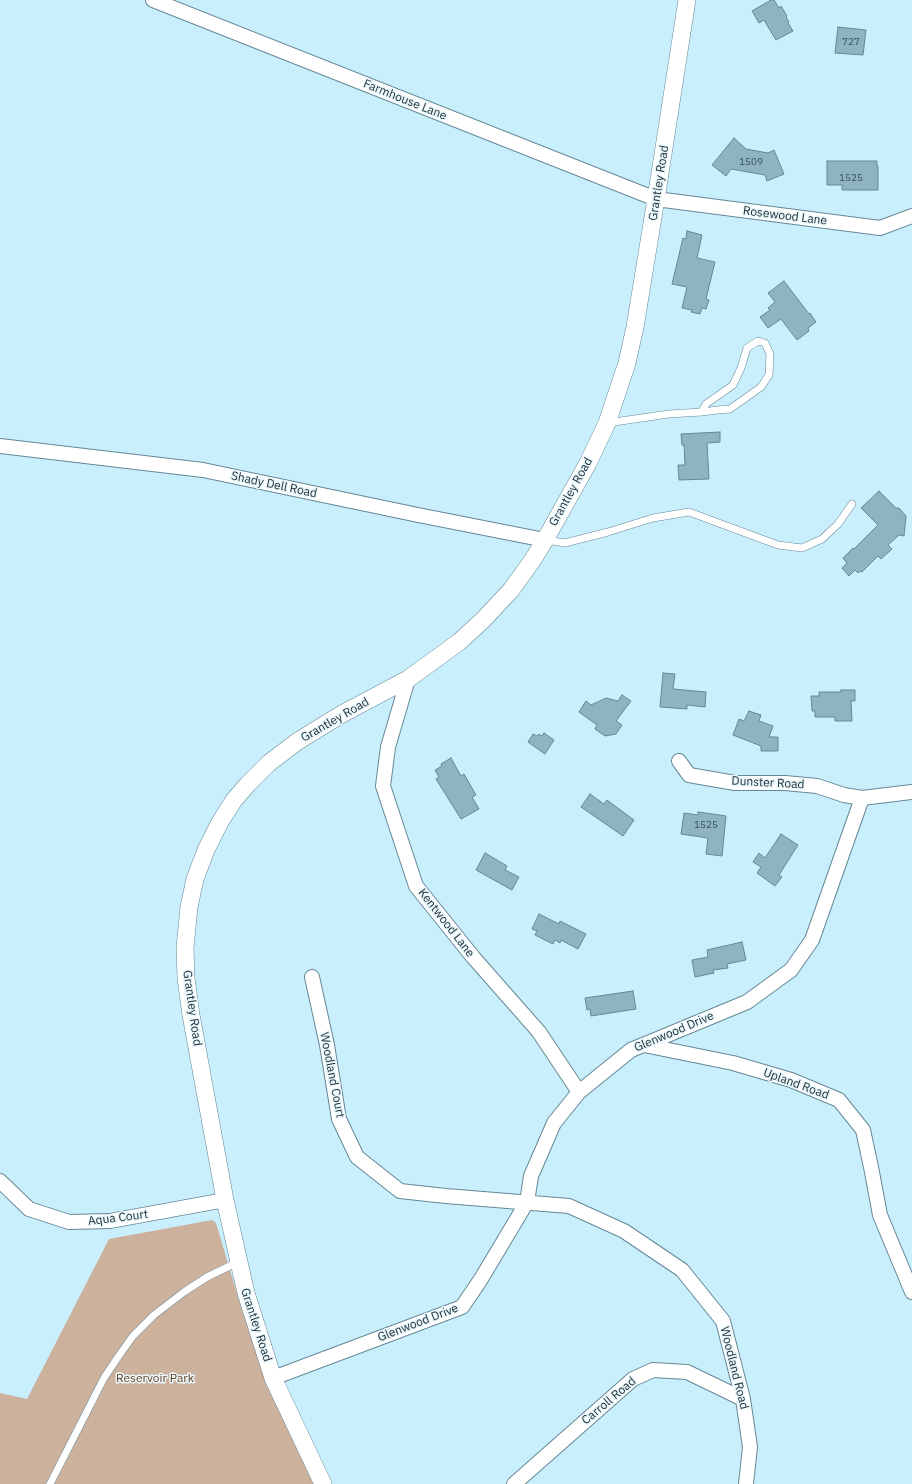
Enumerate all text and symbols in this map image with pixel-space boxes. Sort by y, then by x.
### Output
house number: 727 [842,36,860,48]
street label: Farmhouse Lane [361,77,449,123]
street label: Grantley Road [646,144,672,222]
house number: 1509 [739,156,763,168]
house number: 1525 [839,172,863,184]
street label: Rosewood Lane [742,204,828,228]
street label: Grantley Road [546,455,596,529]
street label: Shady Dell Road [230,469,318,501]
street label: Grantley Road [298,695,372,745]
street label: Dunster Road [731,774,805,792]
house number: 1525 [694,819,718,831]
street label: Kentwood Lane [415,886,477,960]
street label: Grantley Road [180,969,204,1047]
street label: Glenwood Drive [632,1009,716,1055]
street label: Woodland Court [317,1031,347,1119]
street label: Upland Road [761,1065,831,1103]
street label: Aqua Court [87,1207,149,1229]
street label: Grantley Road [237,1286,275,1364]
street label: Glenwood Drive [376,1301,460,1345]
street label: Woodland Road [717,1325,751,1411]
park label: Reservoir Park [116,1372,194,1386]
street label: Carroll Road [579,1374,639,1428]

